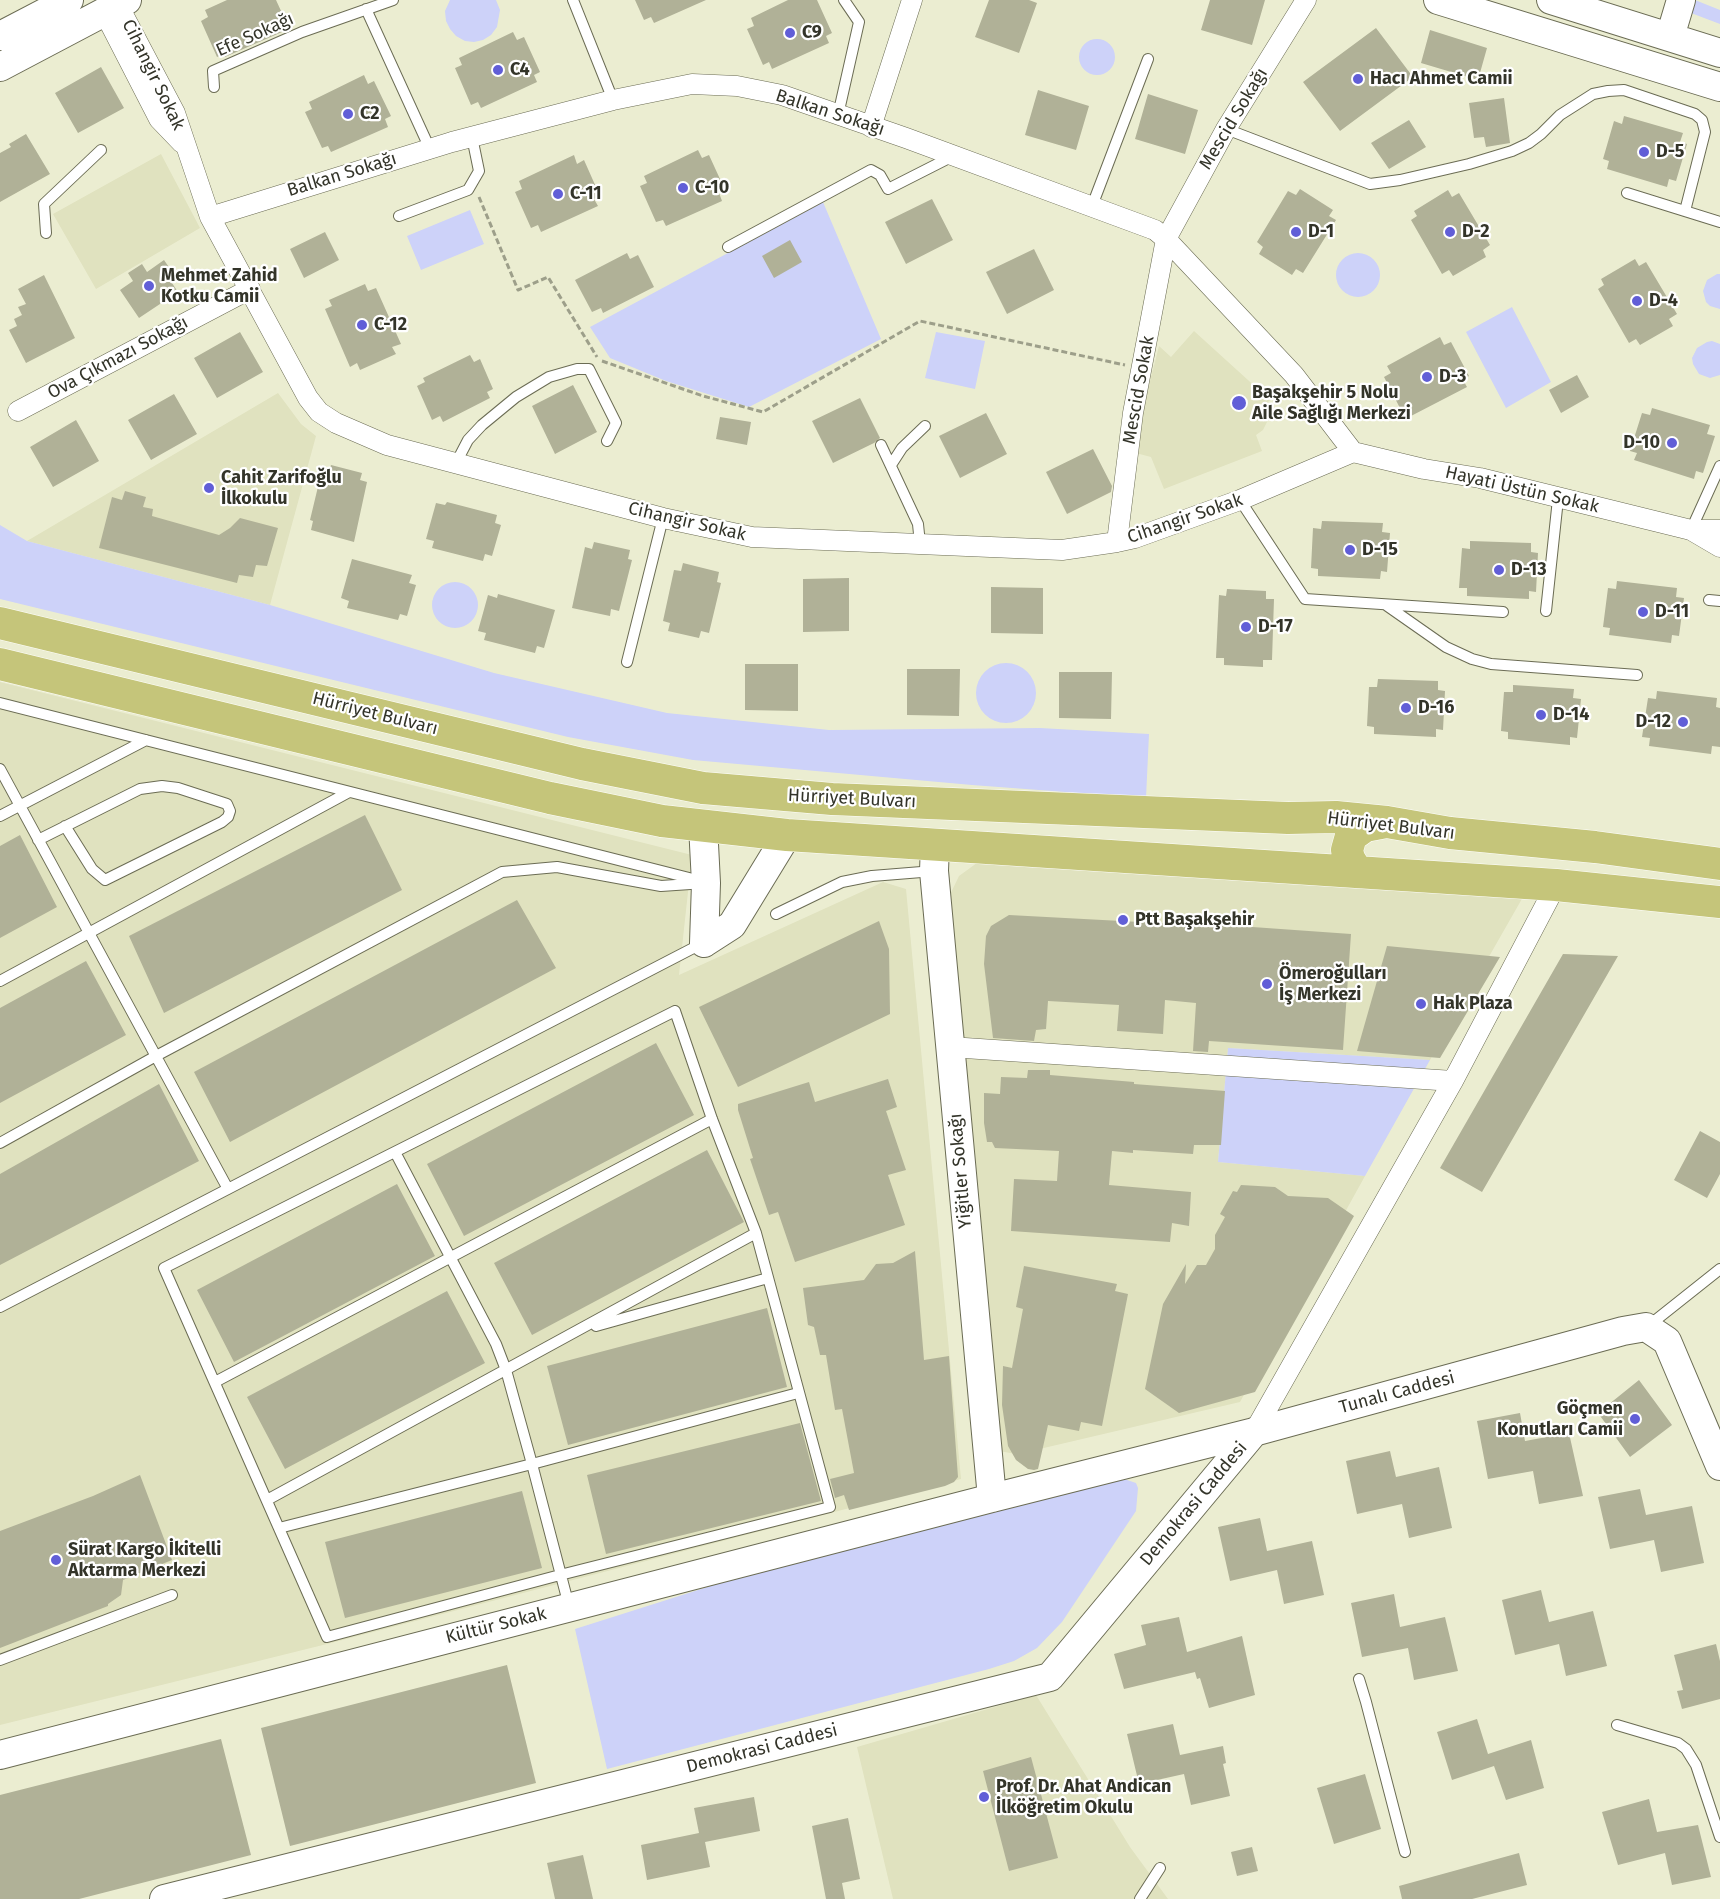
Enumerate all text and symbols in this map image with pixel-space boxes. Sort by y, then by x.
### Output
street label: Efe Sokağı [213,8,297,62]
street label: Cihangir Sokak [117,16,189,134]
place label: C9 [802,22,822,44]
marker: C9 [783,26,797,40]
place label: C4 [510,59,530,81]
marker: C4 [491,63,505,77]
street label: Mescid Sokağı [1195,64,1273,174]
place label: Hacı Ahmet Camii [1370,68,1513,90]
marker: Hacı Ahmet Camii [1351,72,1365,86]
street label: Balkan Sokağı [773,85,887,141]
place label: C2 [360,103,380,125]
marker: C2 [341,107,355,121]
place label: D-5 [1656,141,1685,163]
marker: D-5 [1637,145,1651,159]
street label: Balkan Sokağı [285,148,399,202]
place label: C-10 [695,177,729,199]
marker: C-10 [676,181,690,195]
place label: C-11 [570,183,602,205]
marker: C-11 [551,187,565,201]
place label: D-1 [1308,221,1334,243]
place label: D-2 [1462,221,1489,243]
marker: D-1 [1289,225,1303,239]
marker: D-2 [1443,225,1457,239]
place label: Mehmet Zahid Kotku Camii [161,265,278,308]
marker: Mehmet Zahid Kotku Camii [142,279,156,293]
place label: D-4 [1649,290,1678,312]
marker: D-4 [1630,294,1644,308]
street label: Ova Çıkmazı Sokağı [44,312,192,404]
place label: C-12 [374,314,407,336]
marker: C-12 [355,318,369,332]
street label: Mescid Sokak [1119,334,1159,446]
place label: D-3 [1439,366,1466,388]
marker: D-3 [1420,370,1434,384]
place label: Başakşehir 5 Nolu Aile Sağlığı Merkezi [1252,382,1411,424]
marker: Başakşehir 5 Nolu Aile Sağlığı Merkezi [1230,394,1248,412]
place label: D-10 [1623,432,1660,454]
marker: D-10 [1665,436,1679,450]
street label: Hayati Üstün Sokak [1443,462,1601,518]
place label: Cahit Zarifoğlu İlkokulu [221,467,342,510]
marker: Cahit Zarifoğlu İlkokulu [202,481,216,495]
street label: Cihangir Sokak [1125,489,1245,549]
street label: Cihangir Sokak [626,498,748,546]
place label: D-15 [1362,539,1398,561]
marker: D-15 [1343,543,1357,557]
place label: D-13 [1511,559,1546,581]
marker: D-13 [1492,563,1506,577]
place label: D-11 [1655,601,1689,623]
marker: D-11 [1636,605,1650,619]
place label: D-17 [1258,616,1293,638]
marker: D-17 [1239,620,1253,634]
street label: Hürriyet Bulvarı [310,688,440,740]
place label: D-16 [1418,697,1454,719]
marker: D-16 [1399,701,1413,715]
place label: D-14 [1553,704,1589,726]
marker: D-14 [1534,708,1548,722]
place label: D-12 [1636,711,1671,733]
marker: D-12 [1676,715,1690,729]
street label: Hürriyet Bulvarı [787,785,917,813]
street label: Hürriyet Bulvarı [1326,807,1456,845]
place label: Ptt Başakşehir [1135,909,1254,931]
marker: Ptt Başakşehir [1116,913,1130,927]
place label: Ömeroğulları İş Merkezi [1279,963,1387,1006]
marker: Ömeroğulları İş Merkezi [1260,977,1274,991]
place label: Hak Plaza [1433,993,1513,1015]
marker: Hak Plaza [1414,997,1428,1011]
street label: Yiğitler Sokağı [945,1112,977,1230]
street label: Tunalı Caddesi [1337,1367,1457,1419]
place label: Göçmen Konutları Camii [1497,1398,1623,1440]
marker: Göçmen Konutları Camii [1628,1412,1642,1426]
street label: Demokrasi Caddesi [1136,1438,1252,1570]
place label: Sürat Kargo İkitelli Aktarma Merkezi [68,1539,221,1582]
marker: Sürat Kargo İkitelli Aktarma Merkezi [49,1553,63,1567]
street label: Kültür Sokak [443,1603,549,1649]
street label: Demokrasi Caddesi [684,1720,840,1778]
place label: Prof. Dr. Ahat Andican İlköğretim Okulu [996,1776,1171,1818]
marker: Prof. Dr. Ahat Andican İlköğretim Okulu [977,1790,991,1804]

